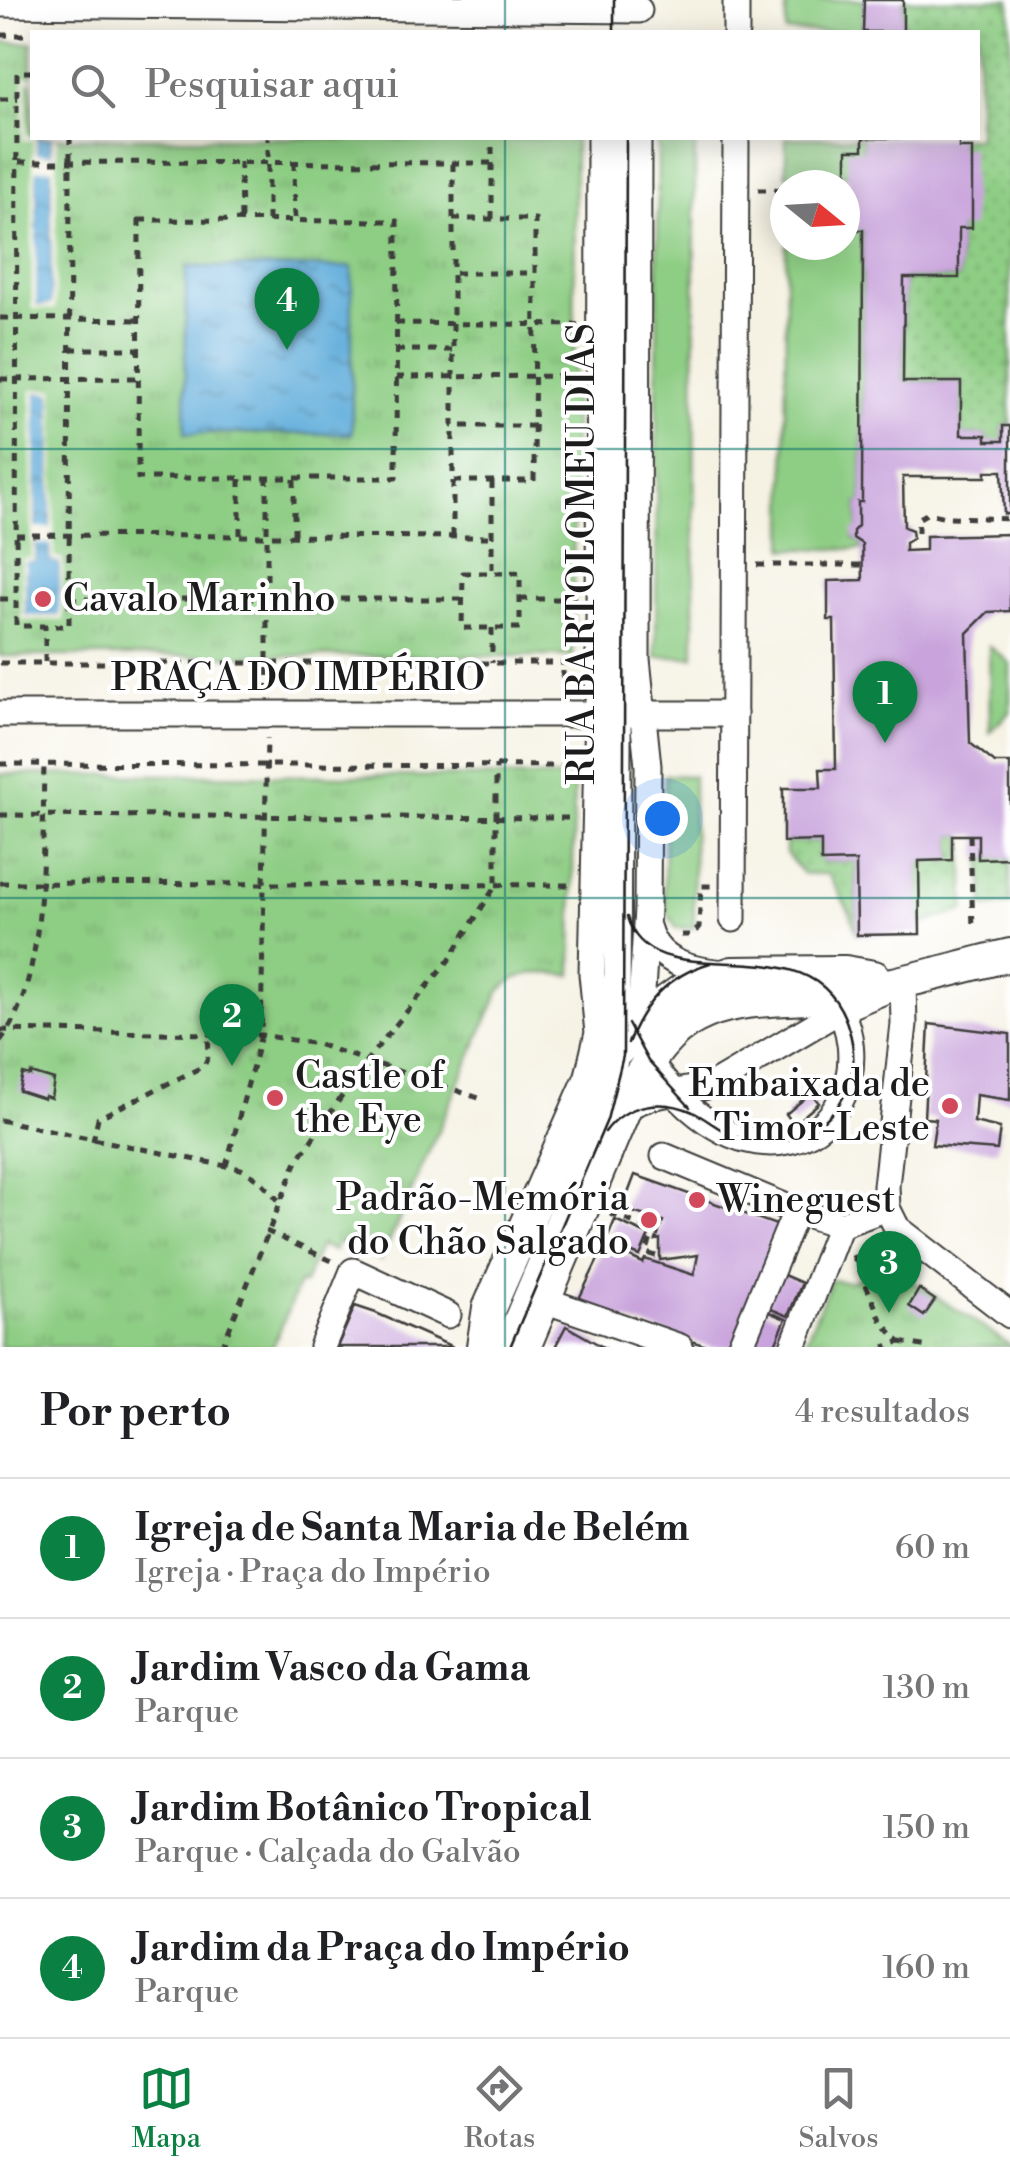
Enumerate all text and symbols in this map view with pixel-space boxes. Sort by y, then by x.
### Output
search box [30,30,980,140]
icon: search [65,58,120,113]
text: Pesquisar aqui [145,62,399,109]
north arrow [770,170,860,260]
pin: 4 [254,268,320,350]
street label: RUA BARTOLOMEU DIAS [559,323,606,785]
place label: Cavalo Marinho [63,576,336,623]
marker: Cavalo Marinho [32,588,54,610]
street label: PRAÇA DO IMPÉRIO [111,652,485,702]
pin: 1 [852,660,918,743]
your location [637,793,688,844]
pin: 2 [200,984,264,1066]
place label: Castle of the Eye [295,1053,446,1144]
place label: Embaixada de Timor-Leste [688,1061,930,1152]
marker: Castle of the Eye [264,1087,286,1109]
marker: Embaixada de Timor-Leste [939,1095,961,1117]
place label: Padrão-Memória do Chão Salgado [336,1175,630,1266]
place label: Wineguest [716,1177,895,1224]
marker: Wineguest [686,1189,708,1211]
marker: Padrão-Memória do Chão Salgado [638,1209,660,1231]
pin: 3 [856,1230,922,1313]
text: Por perto [40,1386,231,1439]
text: 4 resultados [795,1392,970,1432]
text: Igreja de Santa Maria de Belém [135,1505,689,1552]
text: 1 [65,1528,80,1568]
text: 60 m [895,1528,970,1568]
text: Igreja · Praça do Império [135,1552,491,1592]
text: Jardim Vasco da Gama [135,1645,530,1692]
text: 2 [62,1668,83,1708]
text: 130 m [883,1668,970,1708]
text: Parque [135,1692,239,1732]
text: Jardim Botânico Tropical [135,1785,592,1832]
text: 3 [63,1808,82,1848]
text: 150 m [883,1808,970,1848]
text: Parque · Calçada do Galvão [135,1832,521,1872]
text: Jardim da Praça do Império [135,1925,630,1972]
text: 4 [62,1948,83,1988]
text: 160 m [882,1948,970,1988]
text: Parque [135,1972,239,2012]
tab: Mapa [132,2061,201,2156]
tab: Rotas [464,2061,535,2156]
tab: Salvos [798,2061,878,2156]

